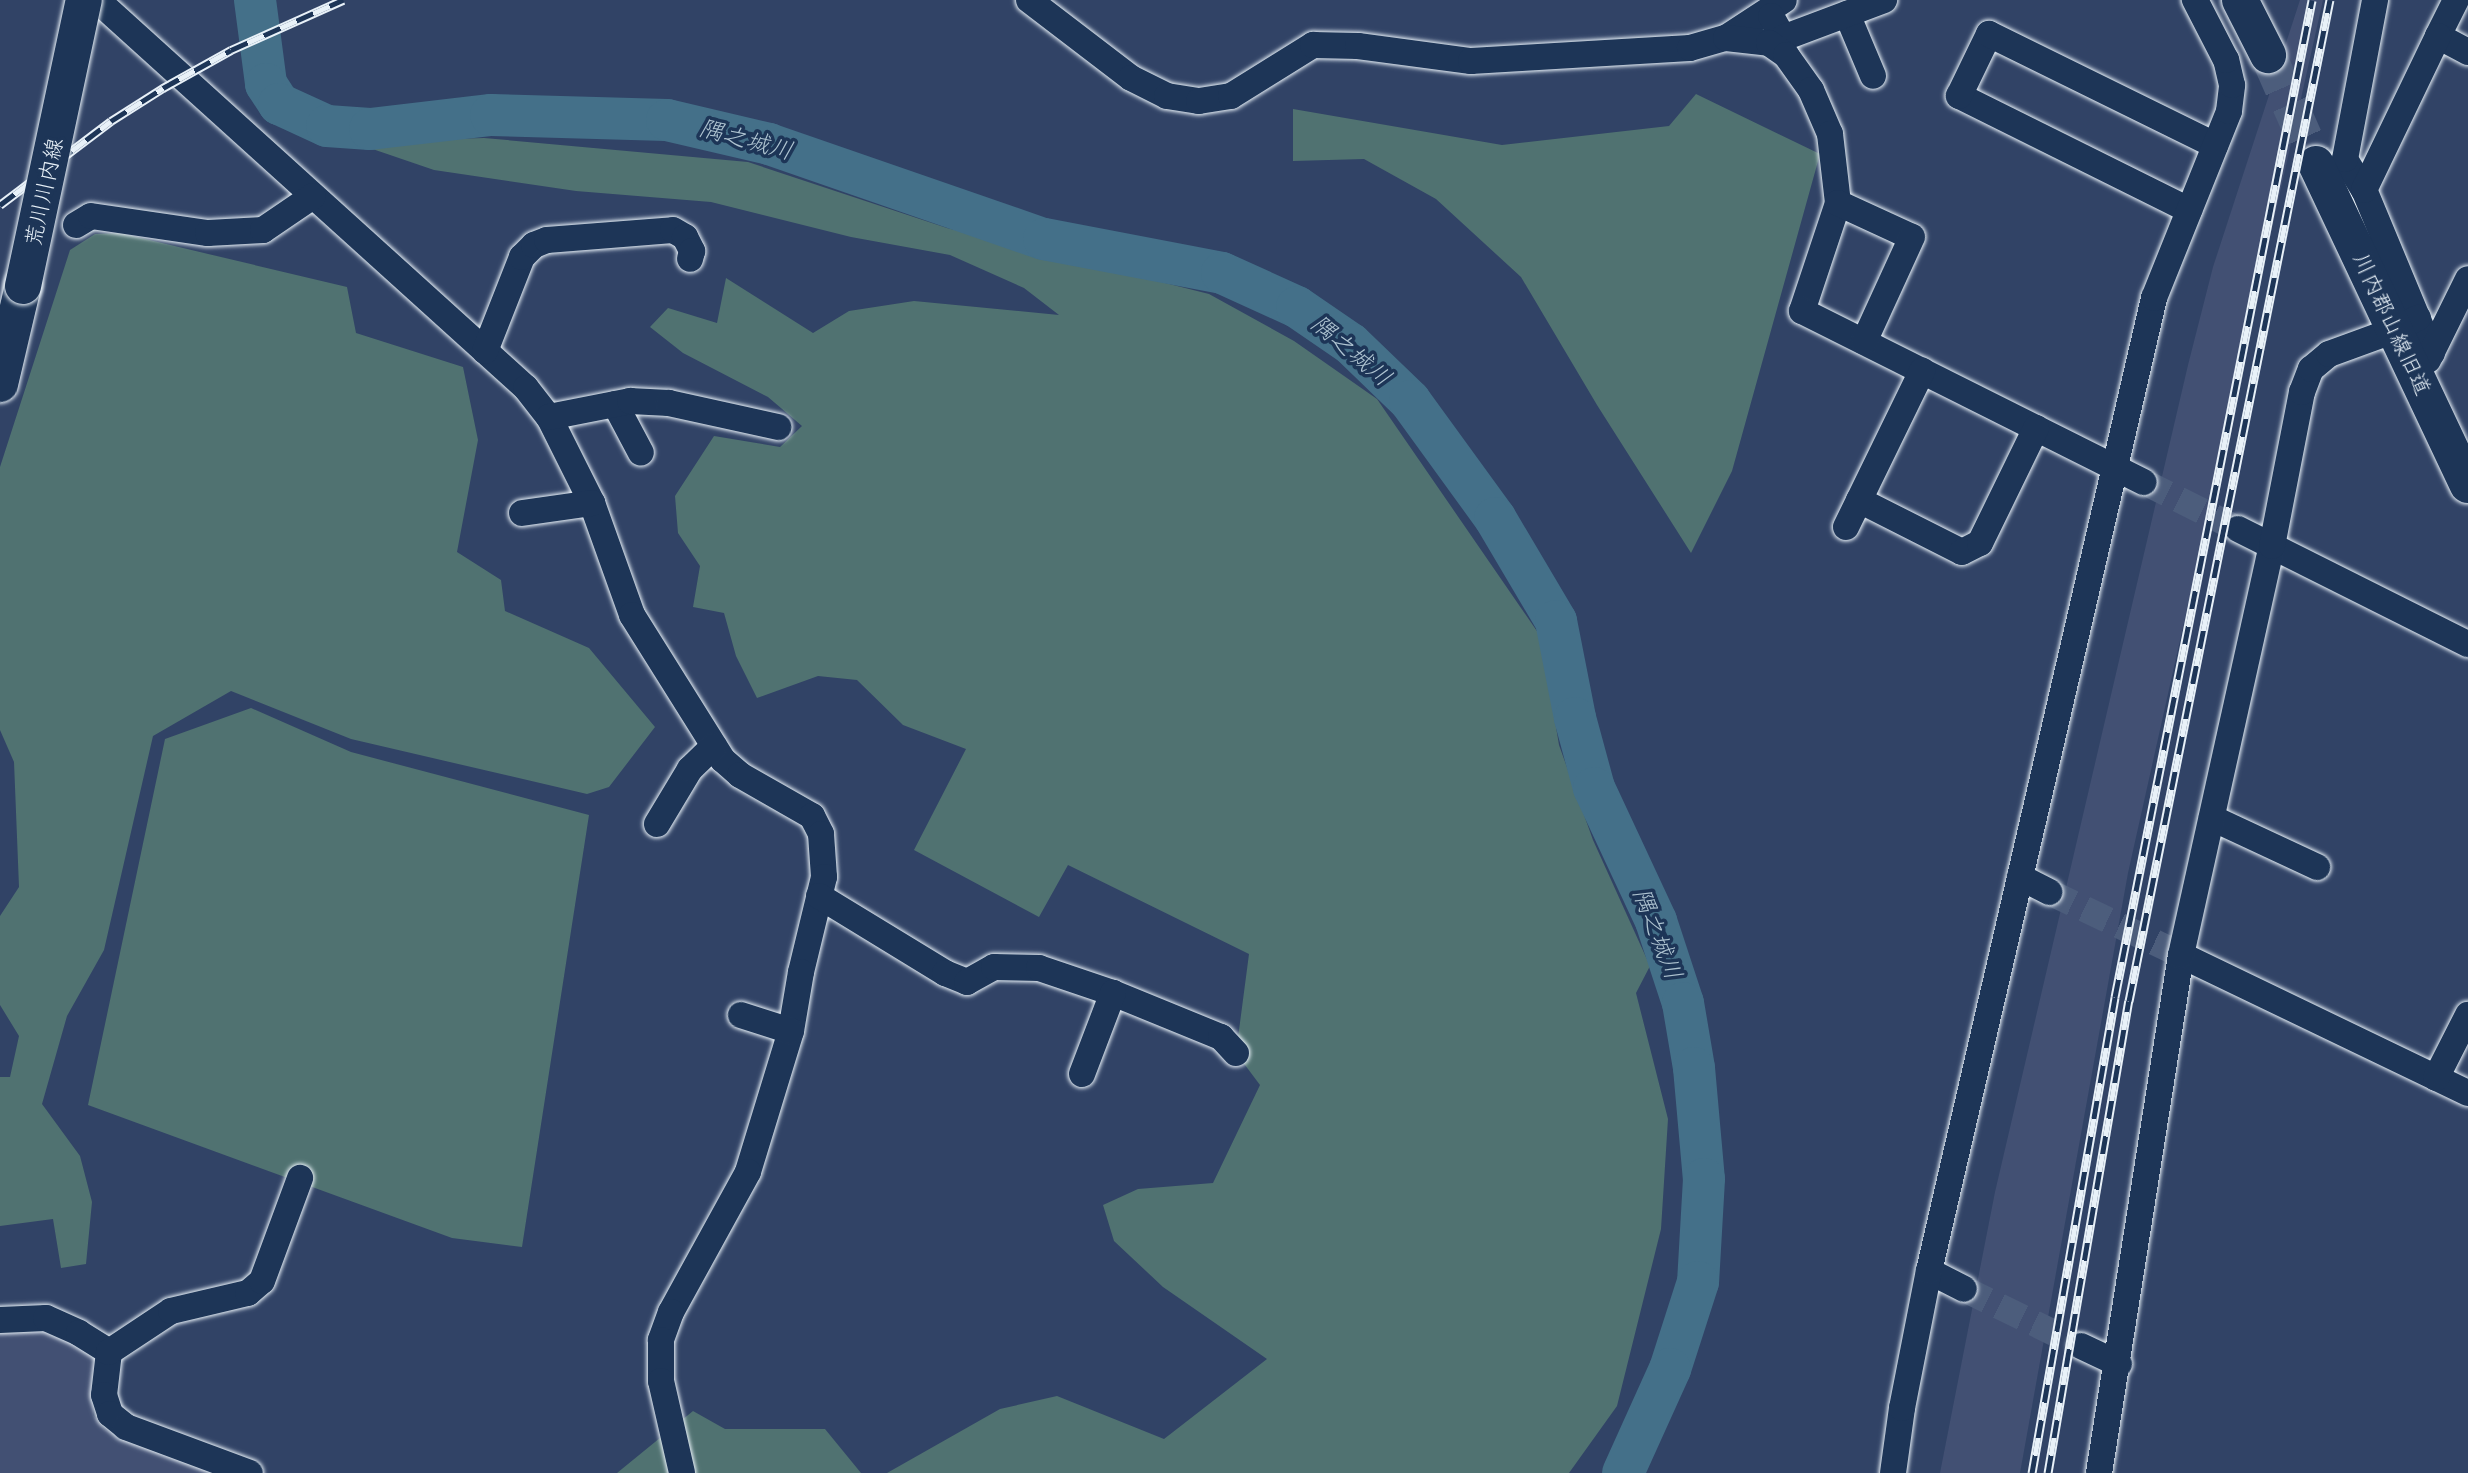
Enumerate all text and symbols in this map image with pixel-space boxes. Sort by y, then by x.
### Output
water label: 隅之城川 [696,114,796,166]
street label: 荒川川内線 [20,135,68,249]
street label: 川内郡山線旧道 [2347,249,2437,399]
water label: 隅之城川 [1305,309,1397,393]
water label: 隅之城川 [1626,884,1688,984]

